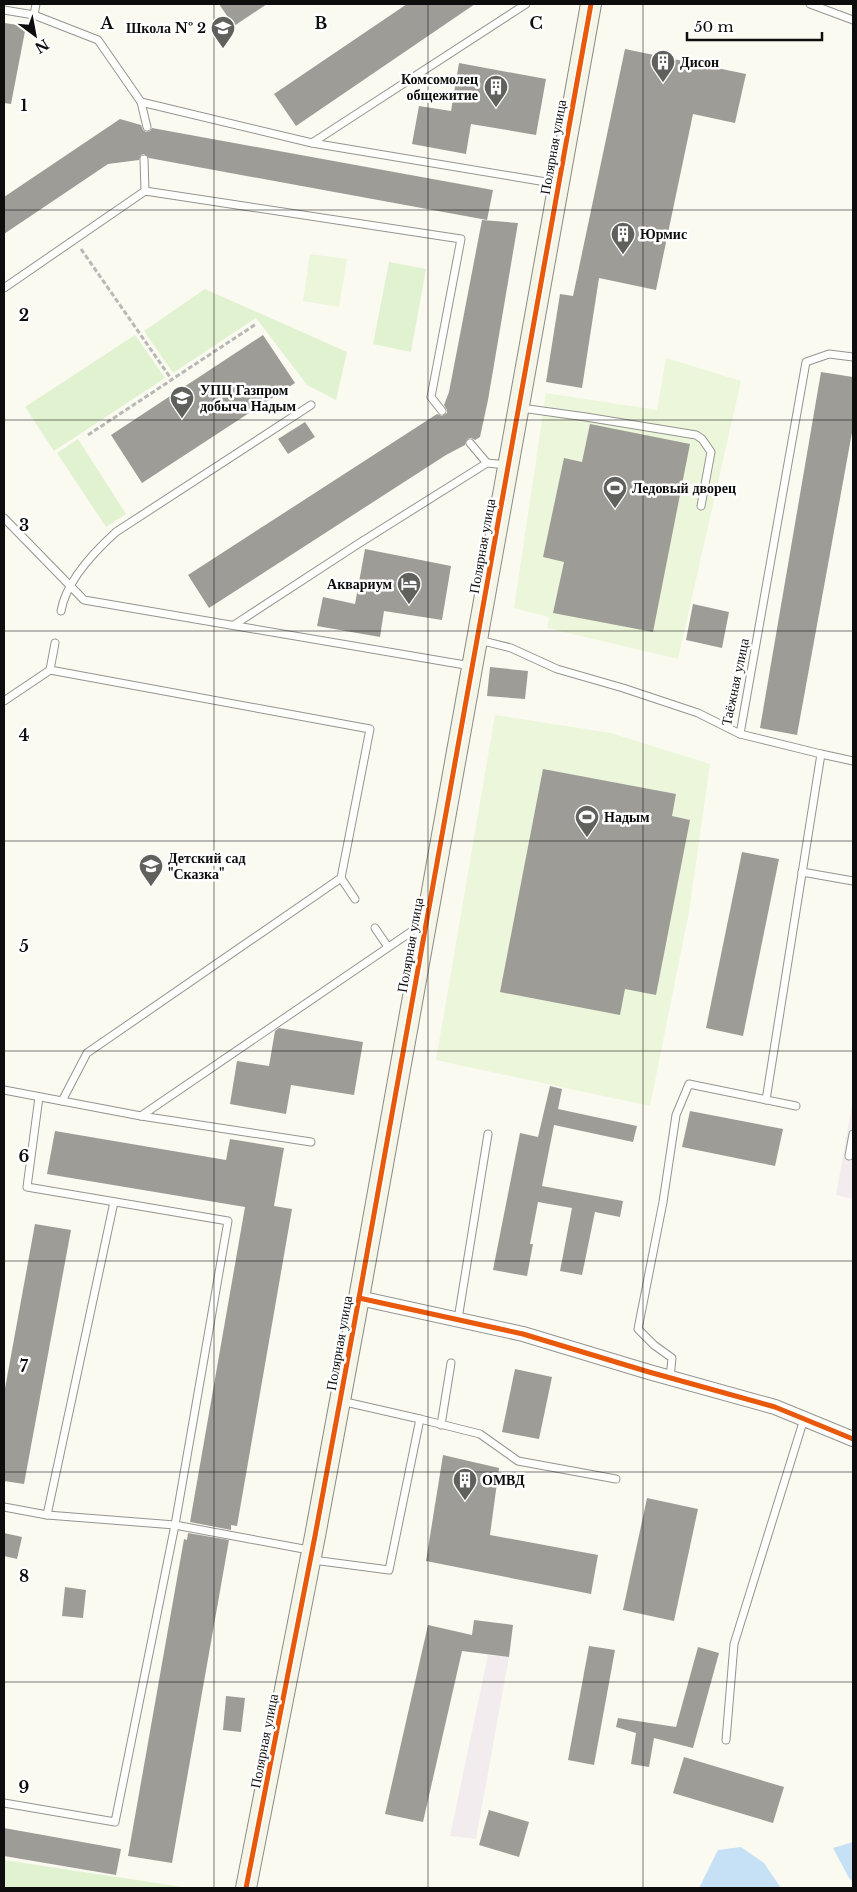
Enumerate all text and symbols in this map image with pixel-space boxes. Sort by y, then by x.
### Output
north arrow [10,10,60,60]
scale bar [687,10,822,42]
text: A [100,13,115,33]
text: B [315,13,328,33]
text: C [529,13,543,33]
school or university icon: Школа № 2 [210,15,236,49]
text: 50 m [694,17,734,36]
place label: Школа № 2 [126,19,206,37]
text: N [32,35,52,57]
building icon: Дисон [650,49,676,83]
place label: Дисон [680,53,719,71]
place label: Комсомолец общежитие [401,70,478,104]
building icon: Комсомолец общежитие [483,74,509,108]
text: 1 [21,95,28,115]
street label: Полярная улица [536,97,570,196]
building icon: Юрмис [610,221,636,255]
place label: Юрмис [640,225,687,243]
text: 2 [19,305,29,325]
place label: УПЦ Газпром добыча Надым [200,381,297,415]
school or university icon: УПЦ Газпром добыча Надым [169,385,195,419]
sports icon: Ледовый дворец [602,475,628,509]
place label: Ледовый дворец [632,479,736,497]
street label: Полярная улица [465,496,499,595]
text: 3 [19,515,29,535]
hotel icon: Аквариум [396,571,422,605]
place label: Аквариум [327,575,392,593]
street label: Таёжная улица [717,636,753,727]
text: 4 [19,725,29,745]
sports icon: Надым [574,804,600,838]
place label: Надым [604,808,650,826]
place label: Детский сад "Сказка" [168,849,246,883]
school or university icon: Детский сад "Сказка" [138,853,164,887]
street label: Полярная улица [393,895,427,994]
text: 5 [19,936,29,956]
text: 6 [19,1146,30,1166]
street label: Полярная улица [322,1293,356,1392]
text: 7 [20,1356,29,1376]
building icon: ОМВД [452,1467,478,1501]
place label: ОМВД [482,1471,525,1489]
text: 8 [19,1566,29,1586]
street label: Полярная улица [246,1691,282,1790]
text: 9 [19,1777,30,1797]

